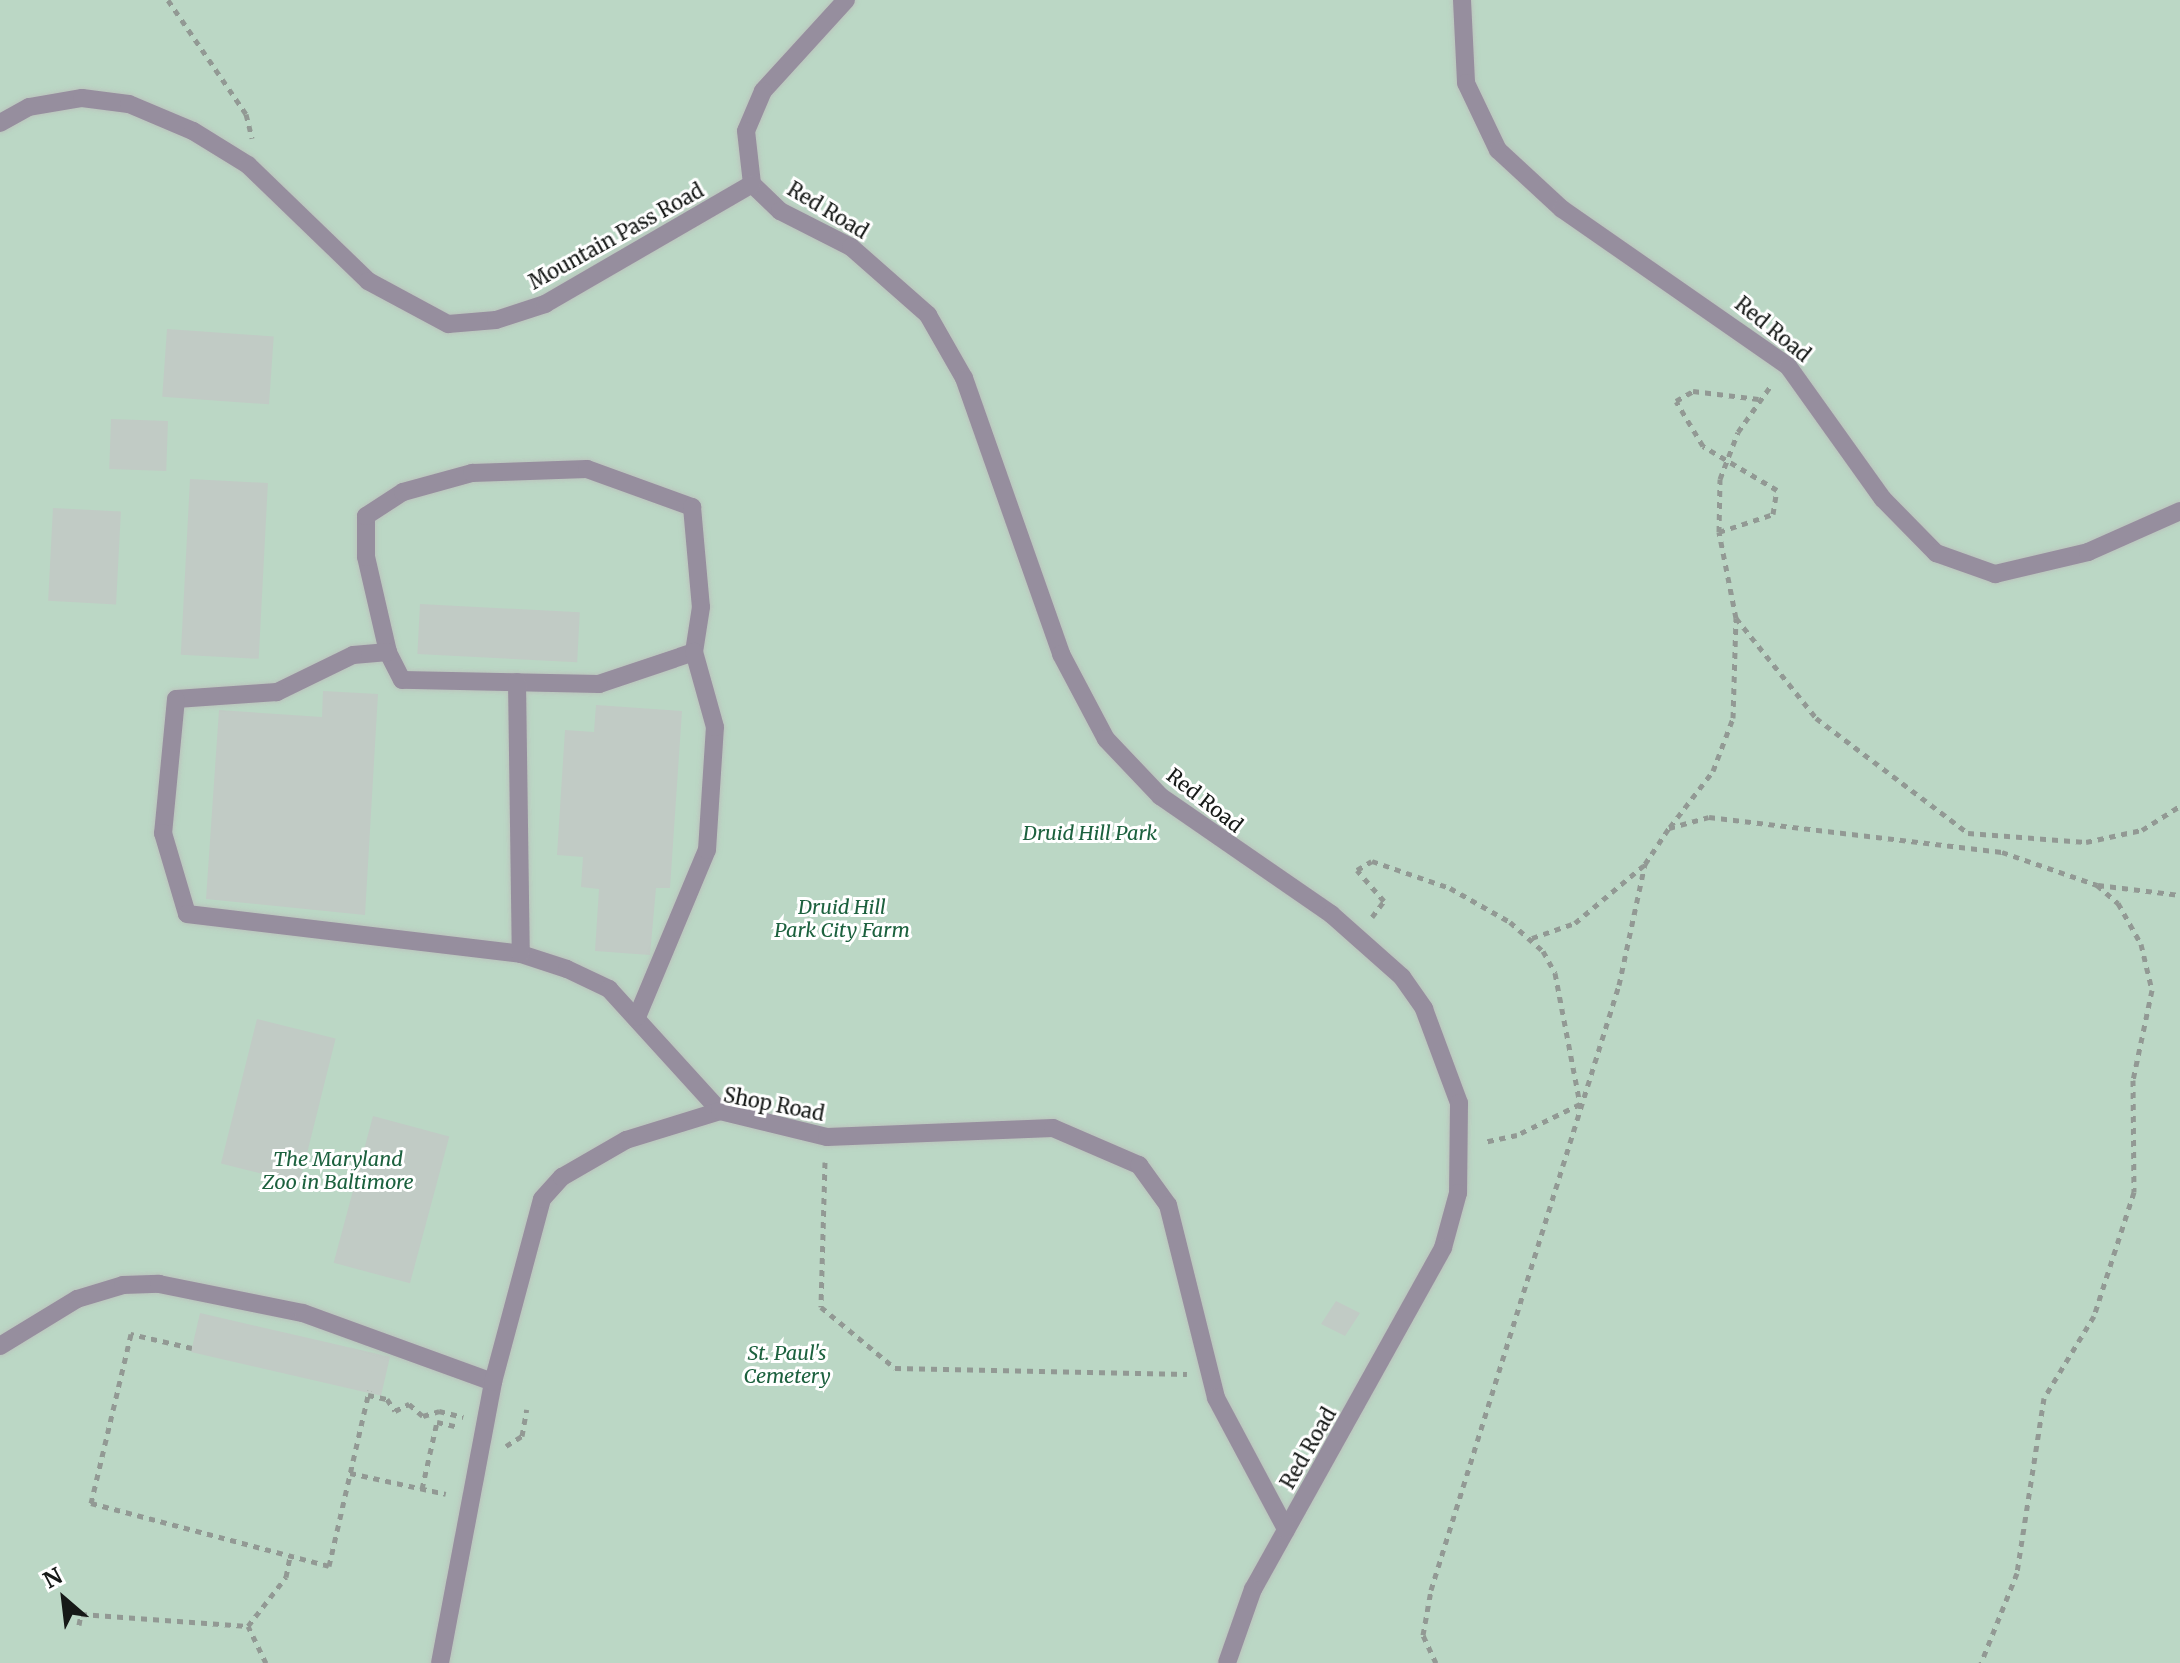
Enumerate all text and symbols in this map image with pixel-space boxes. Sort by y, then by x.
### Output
street label: Red Road [783,177,873,243]
street label: Mountain Pass Road [524,178,708,294]
street label: Red Road [1731,291,1815,367]
street label: Red Road [1162,763,1248,837]
park label: Druid Hill Park [1023,820,1157,844]
park label: Druid Hill Park City Farm [774,895,910,942]
street label: Shop Road [722,1082,826,1126]
park label: The Maryland Zoo in Baltimore [262,1146,414,1193]
park label: St. Paul's Cemetery [743,1340,831,1387]
street label: Red Road [1275,1403,1341,1493]
north arrow [24,1559,104,1639]
text: N [38,1561,67,1594]

